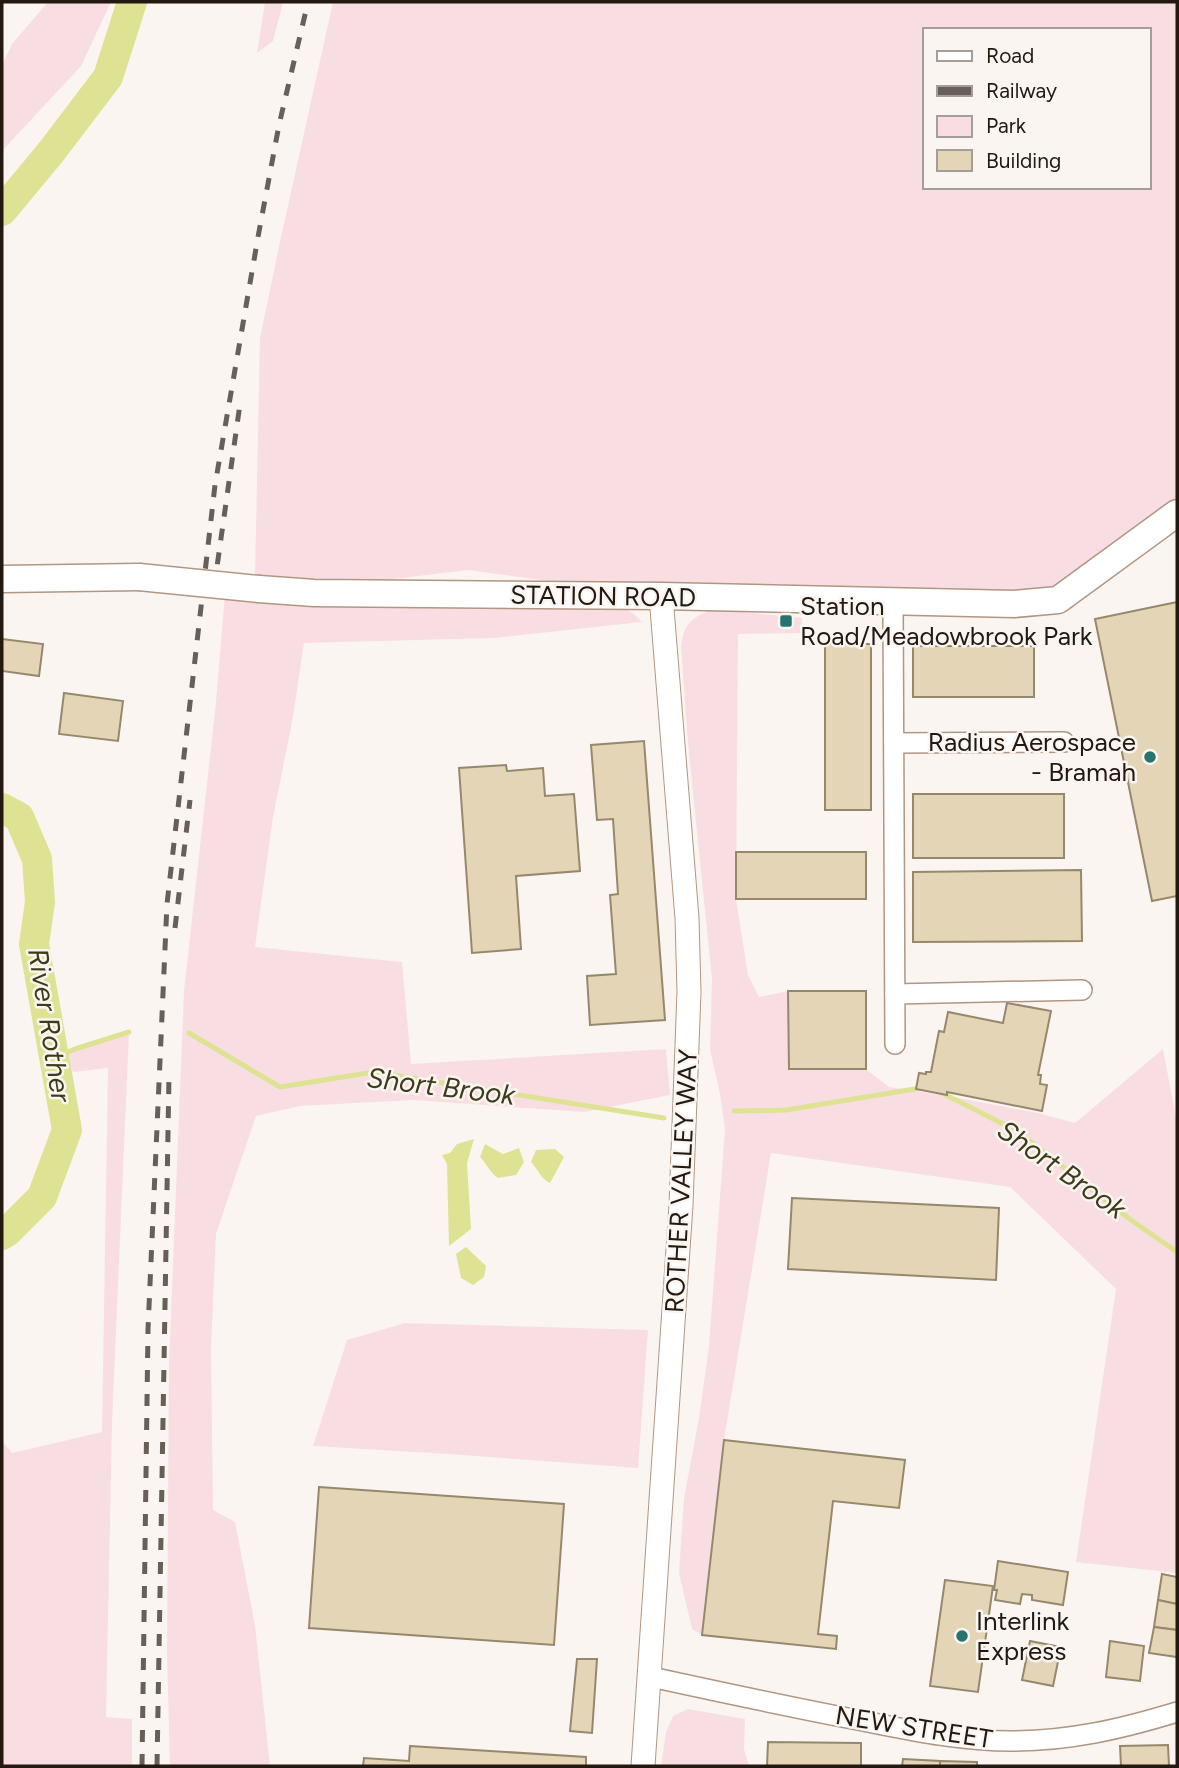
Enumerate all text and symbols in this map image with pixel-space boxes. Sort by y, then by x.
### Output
legend [923,28,1151,189]
text: Road [986,43,1034,68]
text: Railway [986,78,1057,103]
text: Park [986,113,1027,138]
text: Building [986,148,1061,173]
street label: STATION ROAD [510,578,696,614]
place label: Station Road/Meadowbrook Park [800,590,1093,652]
marker: Station Road/Meadowbrook Park [778,613,794,629]
place label: Radius Aerospace - Bramah [928,726,1136,788]
marker: Radius Aerospace - Bramah [1142,749,1158,765]
water label: River Rother [21,946,79,1106]
street label: ROTHER VALLEY WAY [658,1048,704,1314]
water label: Short Brook [365,1060,518,1112]
water label: Short Brook [991,1112,1134,1226]
place label: Interlink Express [976,1605,1070,1667]
marker: Interlink Express [954,1628,970,1644]
street label: NEW STREET [833,1699,995,1755]

